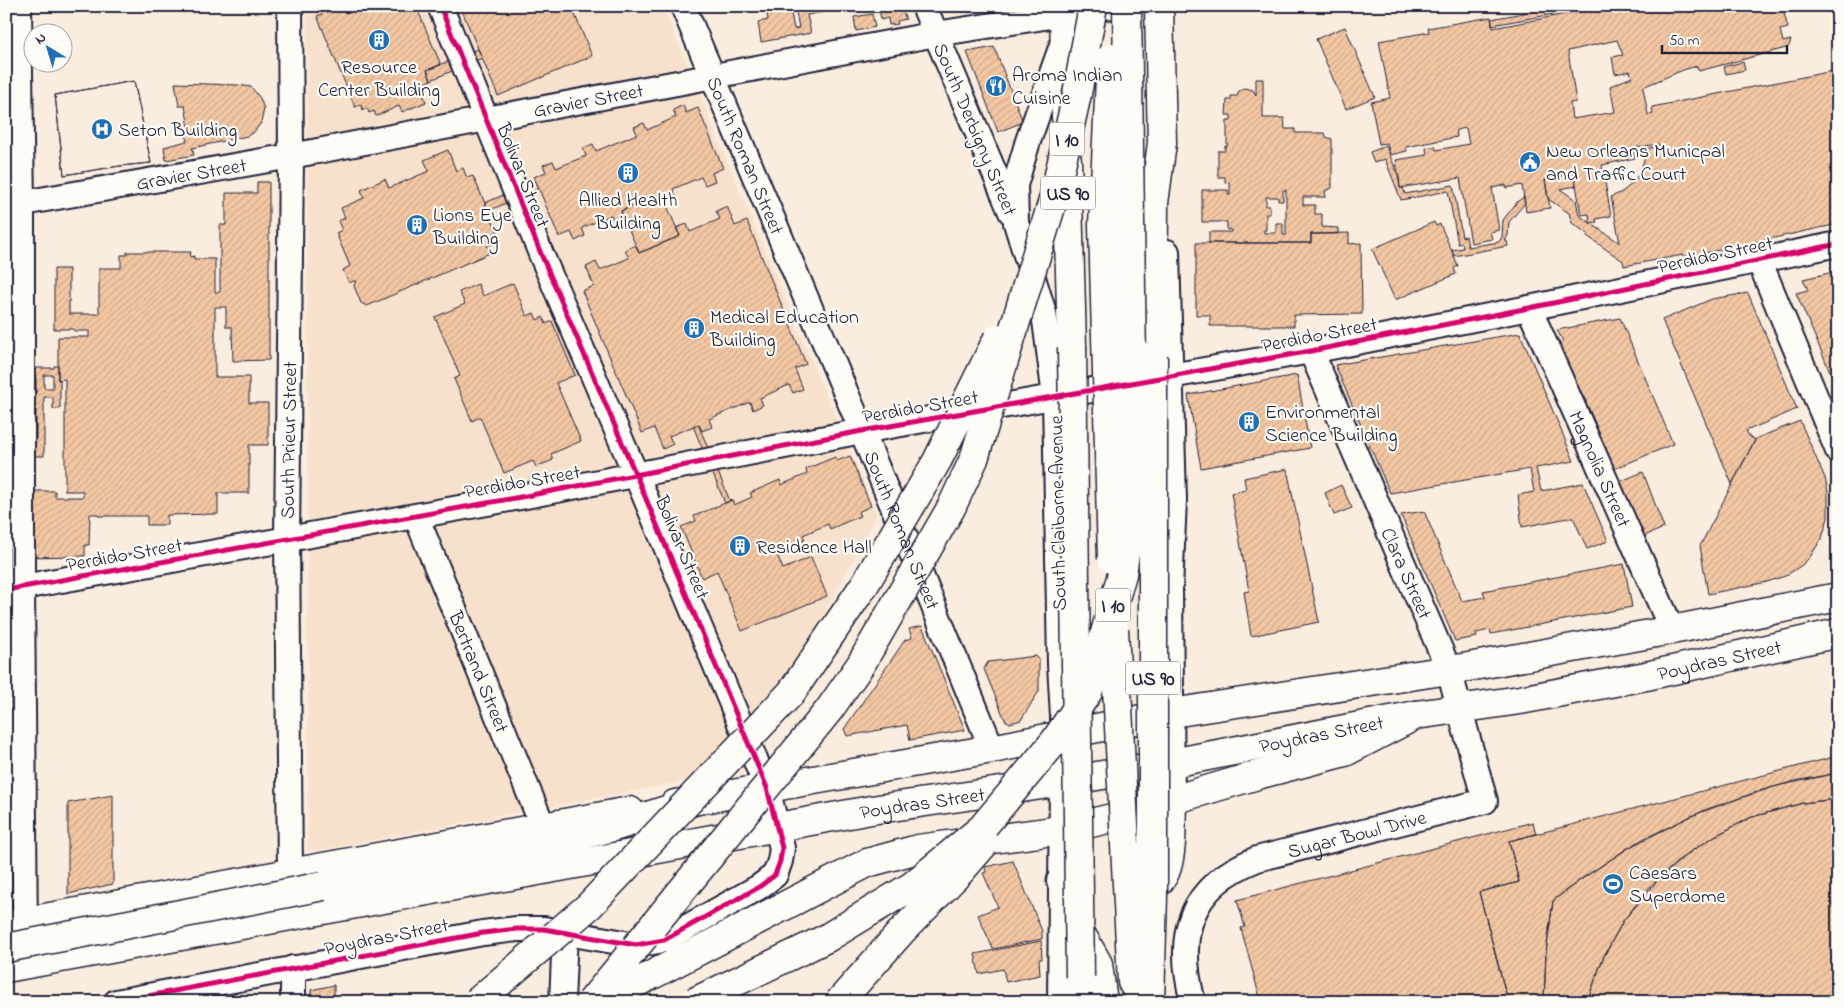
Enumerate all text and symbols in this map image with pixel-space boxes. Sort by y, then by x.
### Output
north arrow [22,22,72,72]
scale bar [1662,22,1786,54]
text: N [31,28,51,50]
building icon: Resource Center Building [367,28,391,52]
text: 50 m [1669,30,1700,52]
street label: South Derbigny Street [923,39,1023,222]
place label: Resource Center Building [318,54,440,107]
place label: Aroma Indian Cuisine [1012,62,1122,114]
street label: South Roman Street [697,73,790,240]
restaurant icon: Aroma Indian Cuisine [984,74,1008,98]
street label: Gravier Street [531,78,647,127]
hospital icon: Seton Building [90,117,114,141]
place label: Seton Building [118,117,237,147]
street label: Bolivar Street [487,118,556,233]
road number: I 10 [1050,122,1084,156]
place label: New Orleans Municpal and Traffic Court [1546,138,1725,190]
public building icon: New Orleans Municpal and Traffic Court [1518,150,1542,174]
street label: Gravier Street [134,152,249,200]
building icon: Allied Health Building [616,161,640,185]
road number: US 90 [1040,177,1096,210]
place label: Allied Health Building [579,187,677,240]
place label: Lions Eye Building [432,202,512,255]
building icon: Lions Eye Building [405,213,429,237]
street label: Perdido Street [1655,230,1776,283]
place label: Medical Education Building [709,304,859,357]
street label: Perdido Street [1259,311,1380,362]
building icon: Medical Education Building [682,316,706,340]
street label: South Prieur Street [275,361,306,519]
street label: Perdido Street [860,384,981,433]
place label: Environmental Science Building [1265,399,1397,452]
street label: Magnolia Street [1560,407,1637,533]
building icon: Environmental Science Building [1237,410,1261,434]
street label: South Claiborne Avenue [1043,415,1076,611]
street label: South Roman Street [855,447,946,615]
street label: Perdido Street [462,459,583,508]
street label: Bolivar Street [645,491,716,605]
street label: Clara Street [1372,524,1438,625]
street label: Perdido Street [64,532,185,581]
building icon: Residence Hall [728,534,752,558]
place label: Residence Hall [756,534,872,563]
road number: I 10 [1096,588,1130,622]
street label: Bertrand Street [439,606,515,738]
street label: Poydras Street [1655,634,1785,690]
road number: US 90 [1126,661,1180,694]
street label: Poydras Street [1257,710,1387,763]
street label: Poydras Street [858,781,987,829]
street label: Sugar Bowl Drive [1285,804,1430,868]
place label: Caesars Superdome [1629,860,1725,912]
sports icon: Caesars Superdome [1601,872,1625,896]
street label: Poydras Street [322,912,452,965]

